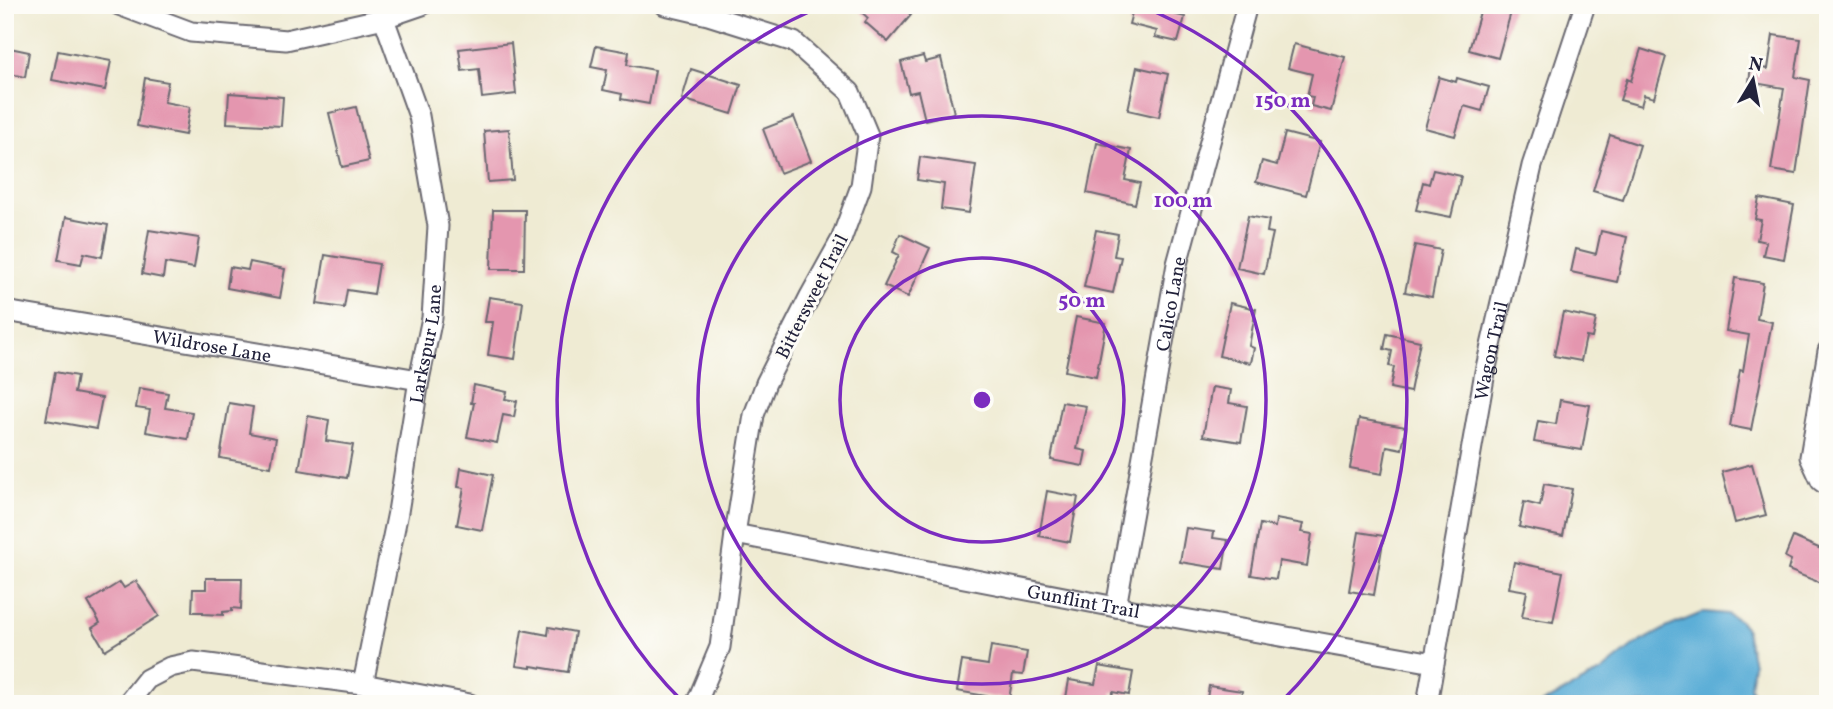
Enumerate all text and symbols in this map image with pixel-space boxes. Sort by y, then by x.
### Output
north arrow [1717,46,1787,116]
text: N [1747,51,1765,79]
text: 150 m [1255,87,1311,116]
text: 100 m [1153,187,1213,216]
street label: Bittersweet Trail [770,230,856,364]
street label: Calico Lane [1151,254,1193,354]
street label: Larkspur Lane [404,284,449,405]
text: 50 m [1058,287,1106,316]
street label: Wagon Trail [1469,299,1516,403]
street label: Wildrose Lane [150,325,273,370]
centre of rings [970,388,994,412]
street label: Gunflint Trail [1025,579,1142,626]

